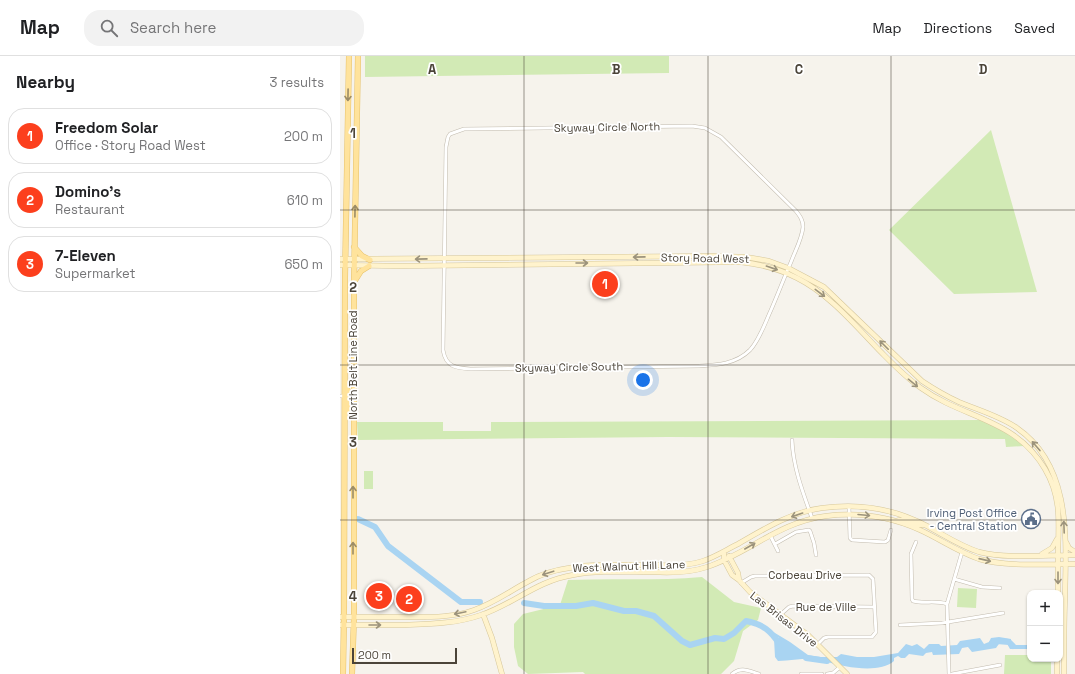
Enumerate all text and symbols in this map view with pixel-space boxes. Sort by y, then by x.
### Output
search box [84,10,364,46]
text: Map [20,15,60,40]
icon: search [98,17,120,39]
text: Search here [130,18,216,37]
text: Map [872,19,902,37]
text: Directions [924,19,992,37]
text: Saved [1014,19,1055,37]
text: A [428,61,437,78]
text: B [612,61,621,78]
text: C [795,61,803,78]
text: D [979,61,988,78]
text: Nearby [16,71,75,93]
text: 3 results [270,74,324,91]
one-way arrow [344,88,352,101]
text: Freedom Solar [55,118,158,137]
street label: Skyway Circle North [554,119,660,135]
text: 1 [350,125,356,142]
text: 1 [27,128,33,145]
text: 200 m [284,128,323,145]
text: Office · Story Road West [55,137,206,154]
text: Domino's [55,182,121,201]
text: 2 [26,192,34,209]
text: 610 m [287,192,323,209]
text: Restaurant [55,201,125,218]
one-way arrow [351,205,359,218]
text: 7-Eleven [55,246,116,265]
street label: Story Road West [661,250,749,266]
one-way arrow [633,253,646,261]
one-way arrow [415,255,428,263]
text: 3 [26,256,34,273]
text: 650 m [284,256,323,273]
one-way arrow [575,259,588,267]
text: Supermarket [55,265,136,282]
one-way arrow [766,265,778,273]
pin: 1 [592,269,618,299]
text: 2 [349,279,357,296]
one-way arrow [814,289,825,297]
street label: North Belt Line Road [346,310,360,420]
one-way arrow [879,340,889,350]
street label: Skyway Circle South [515,359,623,375]
your location [633,370,653,390]
one-way arrow [908,378,919,387]
text: 3 [349,434,357,451]
one-way arrow [1031,441,1041,451]
one-way arrow [349,486,357,499]
place label: Irving Post Office - Central Station [927,506,1017,533]
public building icon: Irving Post Office - Central Station [1020,508,1042,530]
one-way arrow [791,512,804,519]
one-way arrow [857,512,870,519]
one-way arrow [1061,521,1068,534]
one-way arrow [744,541,756,549]
one-way arrow [349,542,357,555]
street label: West Walnut Hill Lane [572,557,686,575]
one-way arrow [978,557,991,564]
street label: Corbeau Drive [768,568,842,582]
one-way arrow [542,570,555,577]
one-way arrow [1054,571,1062,584]
pin: 3 [366,581,392,611]
pin: 2 [396,584,422,614]
text: 4 [349,588,357,605]
street label: Las Brisas Drive [747,588,821,650]
map controls [1027,590,1063,662]
button: + [1027,590,1063,626]
street label: Rue de Ville [796,600,856,614]
one-way arrow [454,610,467,618]
one-way arrow [368,621,381,629]
button: − [1027,626,1063,662]
scale bar [352,646,457,665]
text: 200 m [358,648,391,662]

